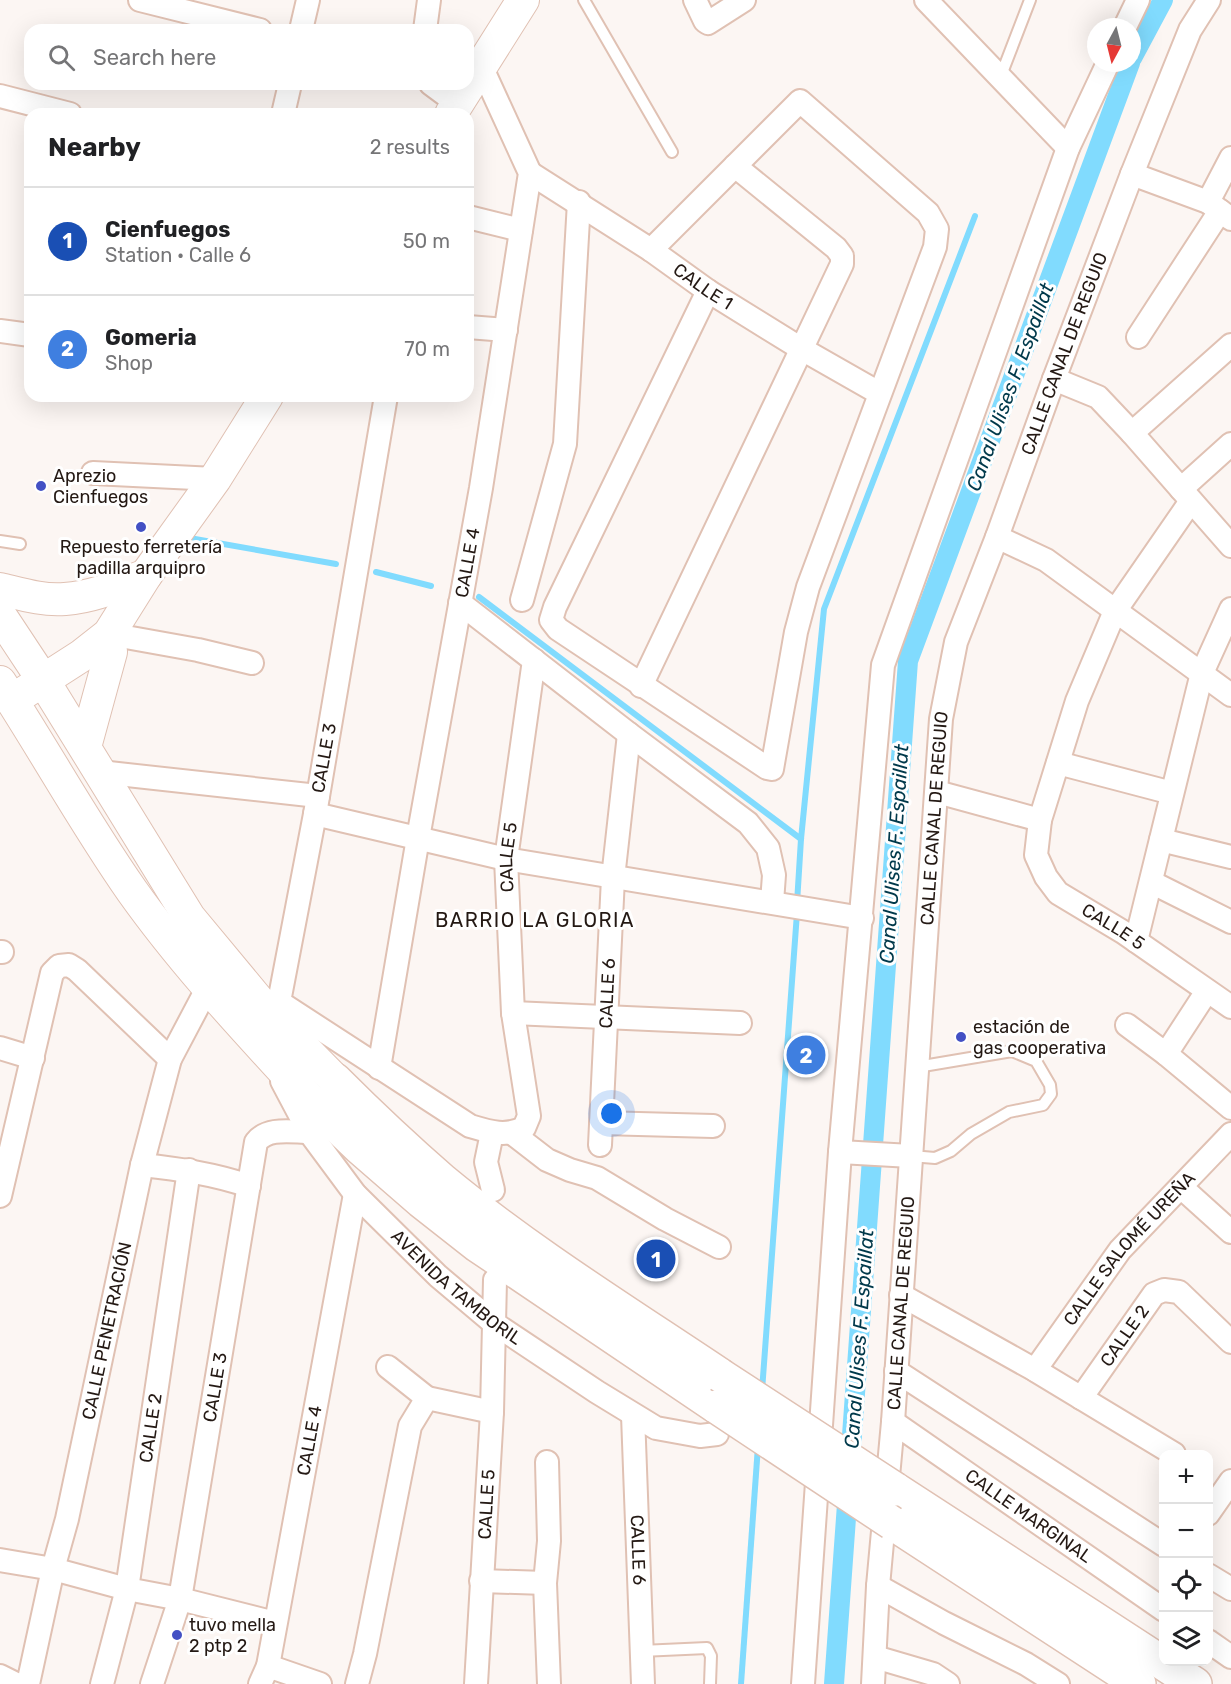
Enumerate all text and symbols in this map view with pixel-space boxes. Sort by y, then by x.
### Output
north arrow [1087,18,1141,72]
search box [24,24,474,90]
icon: search [45,41,78,74]
text: Search here [93,44,216,71]
text: Nearby [48,132,141,163]
text: 2 results [370,135,450,159]
text: Cienfuegos [105,216,230,243]
text: 1 [63,229,72,253]
text: 50 m [403,229,450,253]
text: Station · Calle 6 [105,243,251,267]
street label: CALLE CANAL DE REGUIO [1017,249,1112,458]
street label: CALLE 1 [669,259,737,315]
water label: Canal Ulises F. Espaillat [961,279,1059,494]
text: Gomeria [105,324,197,351]
text: 2 [61,337,74,361]
text: 70 m [404,337,450,361]
text: Shop [105,351,153,375]
place label: Aprezio Cienfuegos [53,465,148,508]
marker: Aprezio Cienfuegos [34,479,48,493]
marker: Repuesto ferretería padilla arquipro [134,520,148,534]
street label: CALLE 4 [450,526,485,599]
place label: Repuesto ferretería padilla arquipro [60,536,222,579]
street label: CALLE CANAL DE REGUIO [916,709,953,926]
street label: CALLE 3 [307,721,341,795]
water label: Canal Ulises F. Espaillat [874,743,914,964]
street label: CALLE 5 [495,821,522,893]
street label: CALLE 5 [1078,899,1149,955]
district label: BARRIO LA GLORIA [435,908,635,932]
street label: CALLE 6 [595,957,620,1029]
place label: estación de gas cooperativa [973,1016,1106,1059]
marker: estación de gas cooperativa [954,1030,968,1044]
pin: 2 [786,1032,826,1078]
your location [597,1099,626,1128]
street label: CALLE SALOMÉ UREÑA [1059,1167,1200,1330]
street label: CALLE CANAL DE REGUIO [883,1195,919,1411]
street label: AVENIDA TAMBORIL [387,1225,526,1350]
water label: Canal Ulises F. Espaillat [839,1228,879,1449]
pin: 1 [636,1236,676,1282]
street label: CALLE PENETRACIÓN [77,1240,136,1422]
street label: CALLE 2 [1096,1301,1154,1371]
street label: CALLE 3 [199,1351,232,1424]
street label: CALLE 2 [135,1392,167,1464]
street label: CALLE 4 [292,1404,327,1477]
map controls [1159,1450,1213,1666]
button: + [1159,1450,1213,1504]
street label: CALLE MARGINAL [961,1464,1096,1568]
street label: CALLE 5 [474,1469,500,1540]
button: − [1159,1504,1213,1558]
street label: CALLE 6 [626,1514,650,1586]
button: locate [1159,1558,1213,1612]
button: layers [1159,1612,1213,1666]
place label: tuvo mella 2 ptp 2 [189,1614,276,1657]
marker: tuvo mella 2 ptp 2 [170,1628,184,1642]

